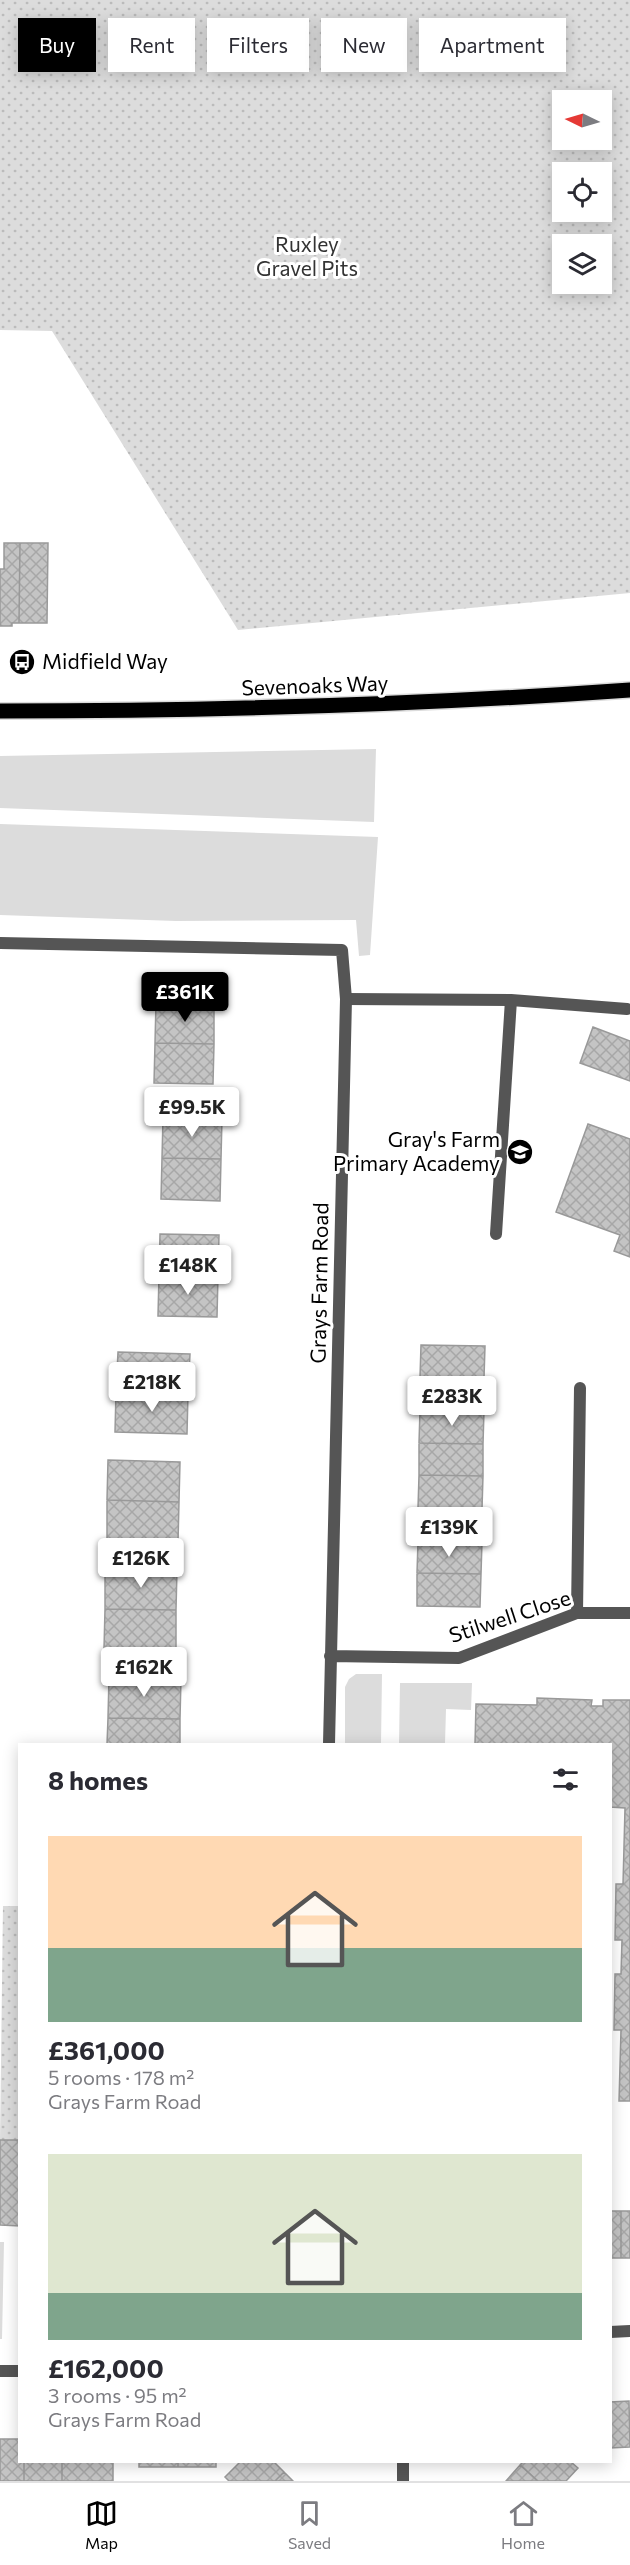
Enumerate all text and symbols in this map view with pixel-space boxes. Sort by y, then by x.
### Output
chip: Buy [18,18,96,72]
chip: Rent [108,18,195,72]
chip: Filters [207,18,309,72]
chip: New [321,18,407,72]
chip: Apartment [419,18,566,72]
north arrow [552,90,612,150]
map controls [552,90,612,294]
button: locate [552,162,612,222]
park label: Ruxley Gravel Pits [256,231,358,280]
button: layers [552,234,612,294]
bus stop icon: Midfield Way [7,647,37,677]
place label: Midfield Way [42,648,168,673]
street label: Sevenoaks Way [241,669,389,700]
pin: £361K [143,972,227,1023]
text: £361K [155,979,215,1003]
pin: £99.5K [143,1087,241,1138]
text: £99.5K [158,1094,226,1118]
place label: Gray's Farm Primary Academy [333,1126,500,1175]
school or university icon: Gray's Farm Primary Academy [505,1137,535,1167]
street label: Grays Farm Road [305,1202,332,1364]
pin: £148K [146,1245,230,1296]
text: £148K [158,1252,218,1276]
pin: £218K [110,1362,194,1413]
text: £218K [123,1369,181,1393]
pin: £283K [410,1376,494,1427]
text: £283K [421,1383,483,1407]
pin: £139K [407,1507,491,1558]
text: £139K [420,1514,478,1538]
pin: £126K [99,1538,183,1589]
text: £126K [112,1545,170,1569]
street label: Stilwell Close [446,1584,573,1647]
pin: £162K [102,1647,186,1698]
text: £162K [115,1654,173,1678]
icon: filters [549,1763,582,1796]
text: 8 homes [48,1764,148,1795]
icon: home [261,1875,369,1983]
text: £361,000 [48,2034,165,2065]
text: 5 rooms · 178 m² [48,2065,194,2089]
text: Grays Farm Road [48,2089,201,2113]
icon: home [261,2193,369,2301]
text: £162,000 [48,2352,164,2383]
text: 3 rooms · 95 m² [48,2383,187,2407]
text: Grays Farm Road [48,2407,201,2431]
tab: Map [85,2497,118,2552]
tab: Saved [288,2497,331,2552]
tab: Home [501,2497,545,2552]

